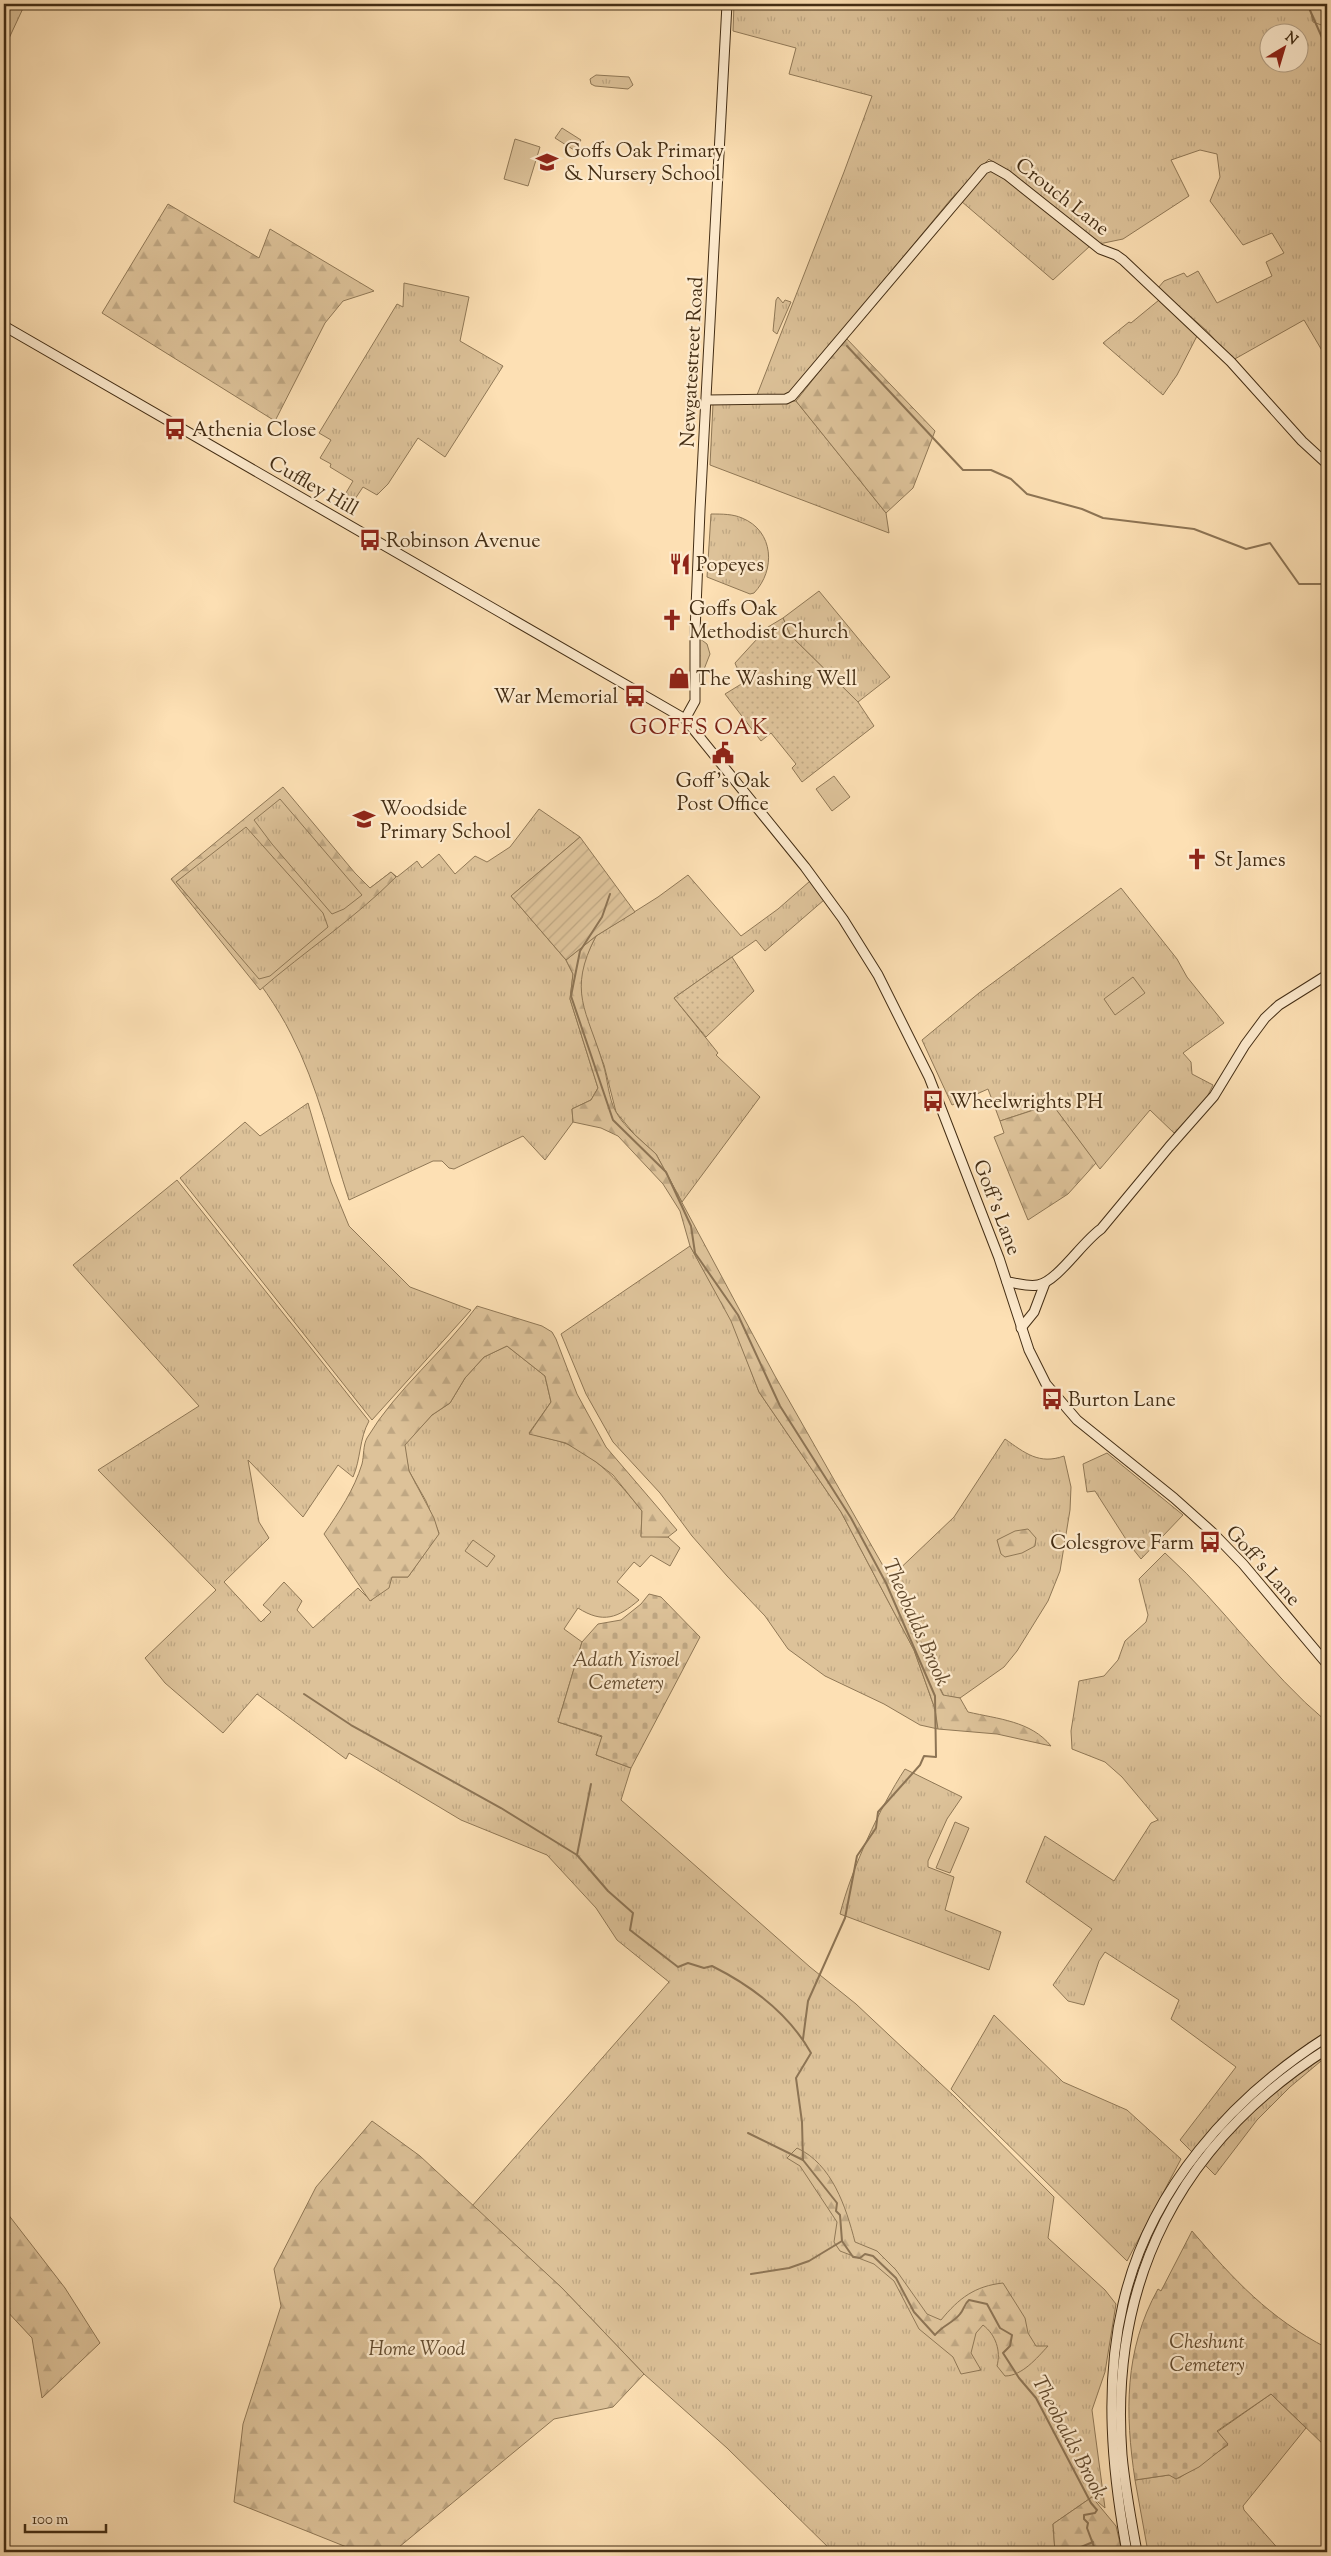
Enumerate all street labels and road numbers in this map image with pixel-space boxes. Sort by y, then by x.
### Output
street label: Crouch Lane [1008,152,1115,244]
street label: Newgatestreet Road [675,276,712,448]
street label: Cuffley Hill [262,450,363,525]
street label: Goff's Lane [964,1156,1027,1260]
street label: Goff's Lane [1218,1520,1306,1614]

